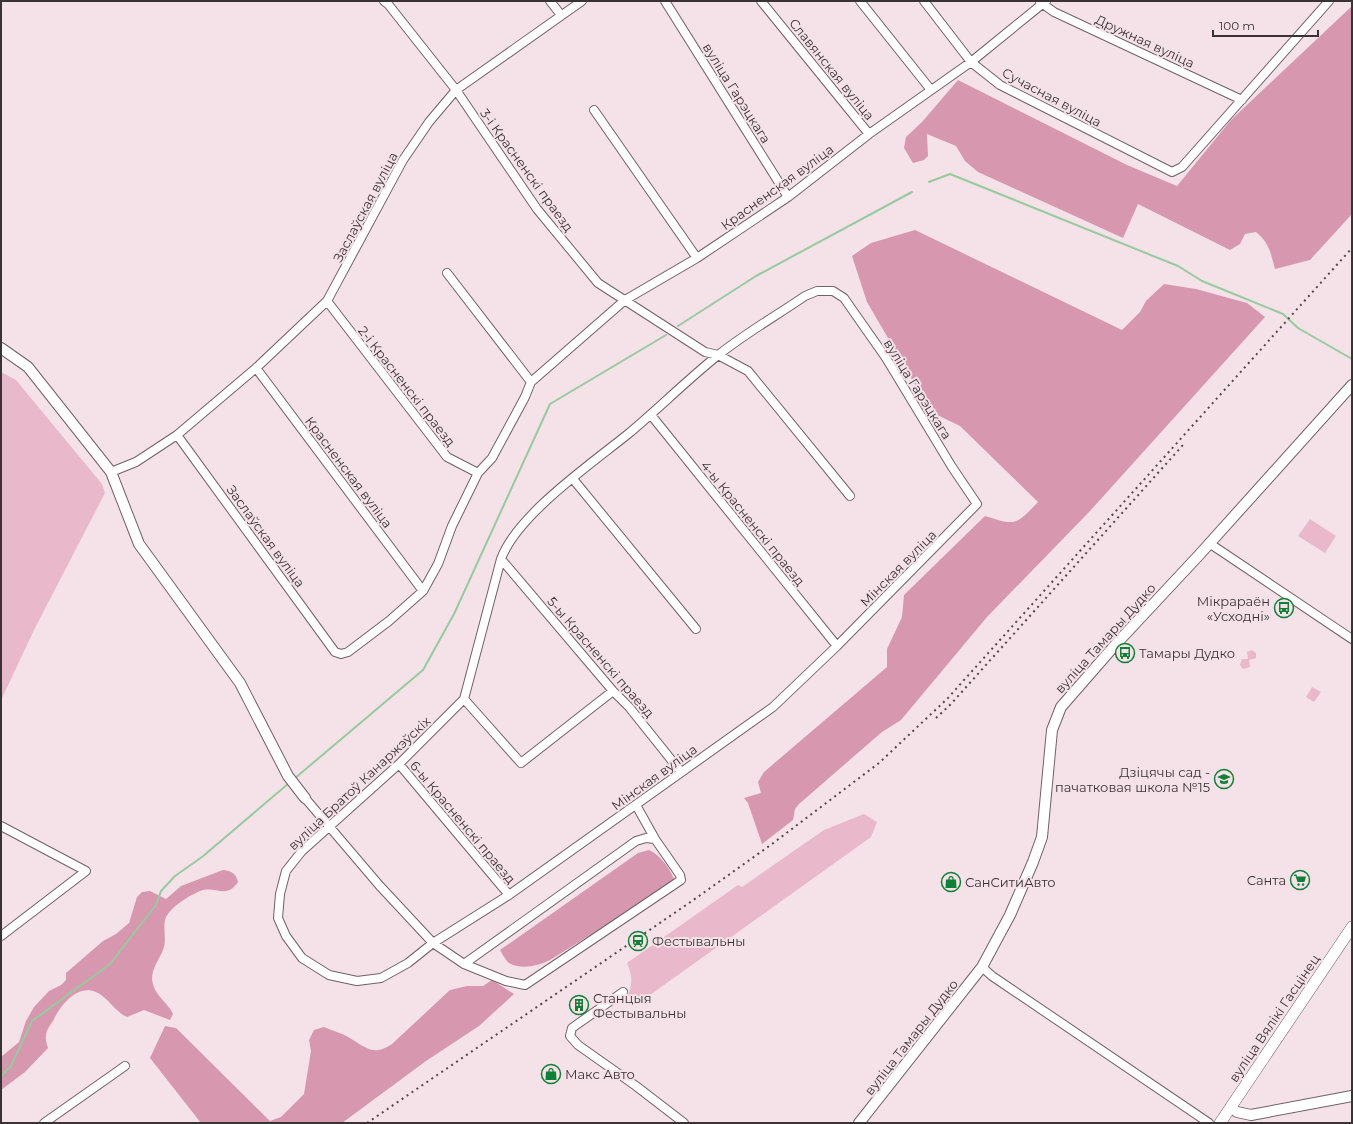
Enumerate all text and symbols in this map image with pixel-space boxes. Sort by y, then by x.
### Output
street label: Дружная вуліца [1093,11,1197,71]
scale bar [1213,12,1318,38]
street label: Славянская вуліца [786,15,878,123]
text: 100 m [1219,18,1255,33]
street label: вуліца Гарэцкага [700,40,774,146]
street label: Сучасная вуліца [1000,64,1104,130]
street label: 3-і Красненскі праезд [477,105,577,235]
street label: Красненская вуліца [718,141,836,233]
street label: Заслаўская вуліца [329,149,401,265]
street label: 2-і Красненскі праезд [355,323,459,449]
street label: вуліца Гарэцкага [881,336,955,442]
street label: Красненская вуліца [302,413,396,531]
street label: 4-ы Красненскі праезд [698,457,808,589]
street label: Заслаўская вуліца [224,482,308,590]
street label: Мінская вуліца [856,526,940,610]
street label: вуліца Тамары Дудко [1051,580,1159,696]
street label: 5-ы Красненскі праезд [544,593,658,721]
place label: Мікрараён «Усходні» [1197,593,1270,624]
bus stop icon: Мікрараён «Усходні» [1273,597,1295,619]
bus stop icon: Тамары Дудко [1114,642,1136,664]
place label: Тамары Дудко [1139,645,1235,661]
street label: вуліца Братоў Канаржэўскіх [285,713,434,853]
street label: Мінская вуліца [608,741,700,813]
street label: 6-ы Красненскі праезд [407,757,519,887]
place label: Дзіцячы сад - пачатковая школа №15 [1055,764,1210,795]
school or university icon: Дзіцячы сад - пачатковая школа №15 [1213,768,1235,790]
supermarket icon: Санта [1289,869,1311,891]
shop icon: СанСитиАвто [940,871,962,893]
place label: Санта [1247,872,1286,888]
place label: СанСитиАвто [965,874,1056,890]
station icon: Фестывальны [627,930,649,952]
place label: Фестывальны [652,933,746,949]
street label: вуліца Вялікі Гасцінец [1225,951,1323,1085]
street label: вуліца Тамары Дудко [861,976,961,1098]
place label: Станцыя Фестывальны [593,990,687,1021]
building icon: Станцыя Фестывальны [568,994,590,1016]
shop icon: Макс Авто [540,1063,562,1085]
place label: Макс Авто [565,1066,635,1082]

